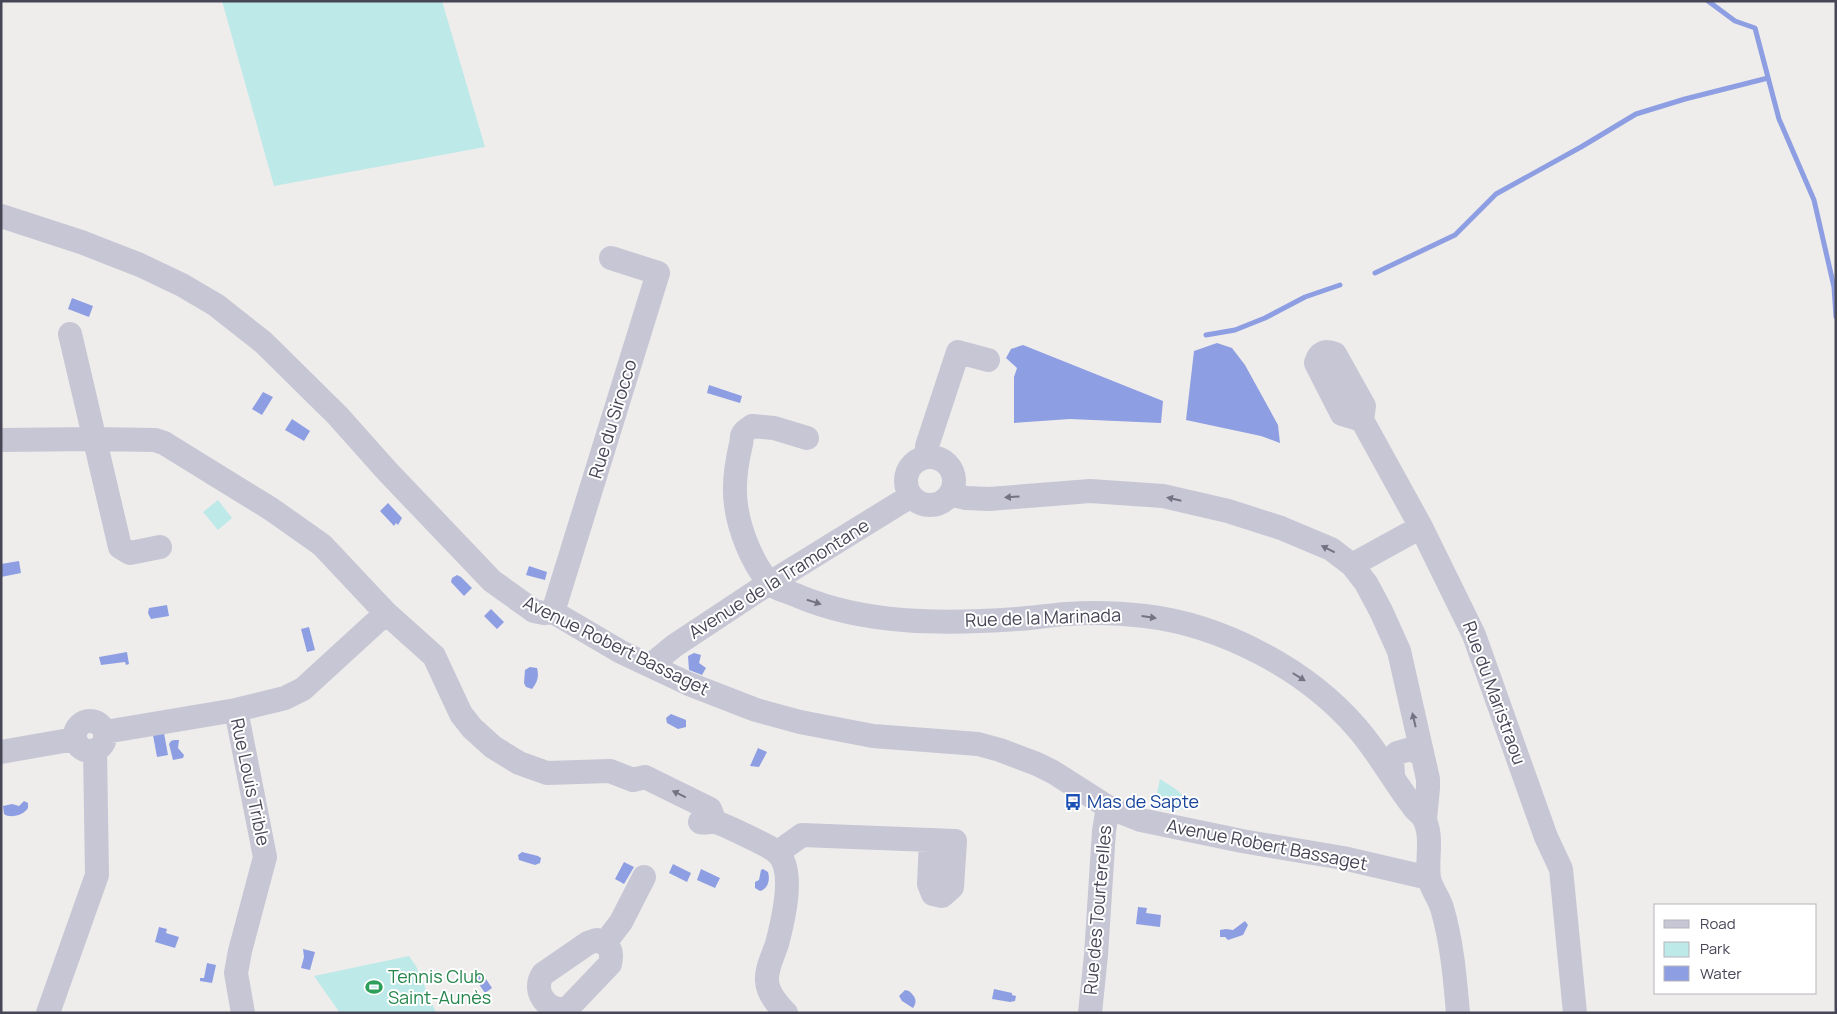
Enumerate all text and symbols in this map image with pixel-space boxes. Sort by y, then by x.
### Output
street label: Rue du Sirocco [583,356,642,481]
one-way arrow [1004,493,1020,501]
one-way arrow [1167,495,1182,503]
street label: Avenue de la Tramontane [684,513,873,644]
one-way arrow [1321,544,1336,553]
street label: Avenue Robert Bassaget [519,590,713,701]
one-way arrow [807,598,822,606]
street label: Rue de la Marinada [965,602,1121,632]
one-way arrow [1142,613,1158,621]
street label: Rue du Maristraou [1458,618,1532,768]
one-way arrow [1292,672,1305,681]
one-way arrow [1410,712,1418,727]
street label: Rue Louis Trible [226,716,276,848]
place label: Mas de Sapte [1087,789,1199,813]
one-way arrow [672,790,686,798]
bus stop icon: Mas de Sapte [1063,792,1083,812]
street label: Avenue Robert Bassaget [1165,813,1370,875]
street label: Rue des Tourterelles [1078,824,1116,996]
legend [1654,904,1817,994]
text: Road [1700,913,1736,934]
text: Park [1700,938,1730,959]
text: Water [1700,963,1742,984]
place label: Tennis Club Saint-Aunès [388,964,491,1009]
sports icon: Tennis Club Saint-Aunès [364,977,384,997]

